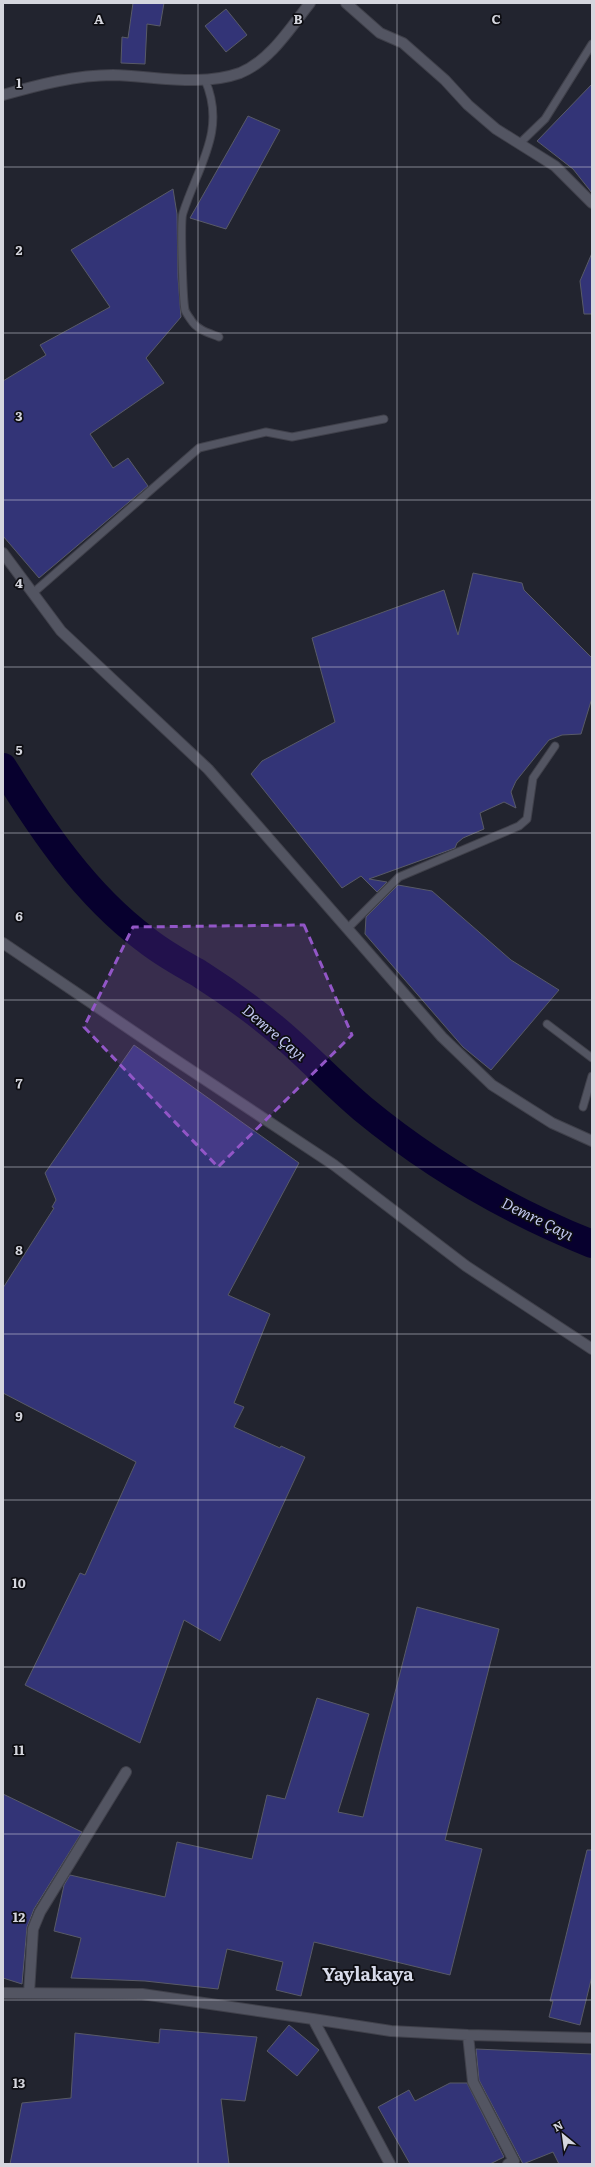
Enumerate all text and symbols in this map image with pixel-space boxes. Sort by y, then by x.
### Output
text: A [94,9,104,28]
text: B [294,9,303,28]
text: C [491,9,501,28]
text: 1 [16,73,22,92]
text: 2 [16,240,23,259]
text: 3 [15,406,23,425]
text: 4 [15,573,23,592]
text: 5 [15,740,23,759]
text: 6 [15,906,23,925]
water label: Demre Çayı [238,998,313,1066]
text: 7 [15,1073,23,1092]
water label: Demre Çayı [498,1191,578,1246]
text: 8 [15,1240,23,1259]
text: 9 [15,1406,23,1425]
text: 10 [12,1573,26,1592]
text: 11 [14,1740,25,1759]
text: 12 [13,1907,25,1926]
district label: Yaylakaya [322,1960,414,1987]
text: 13 [13,2073,25,2092]
north arrow [543,2115,583,2155]
text: N [550,2116,566,2135]

